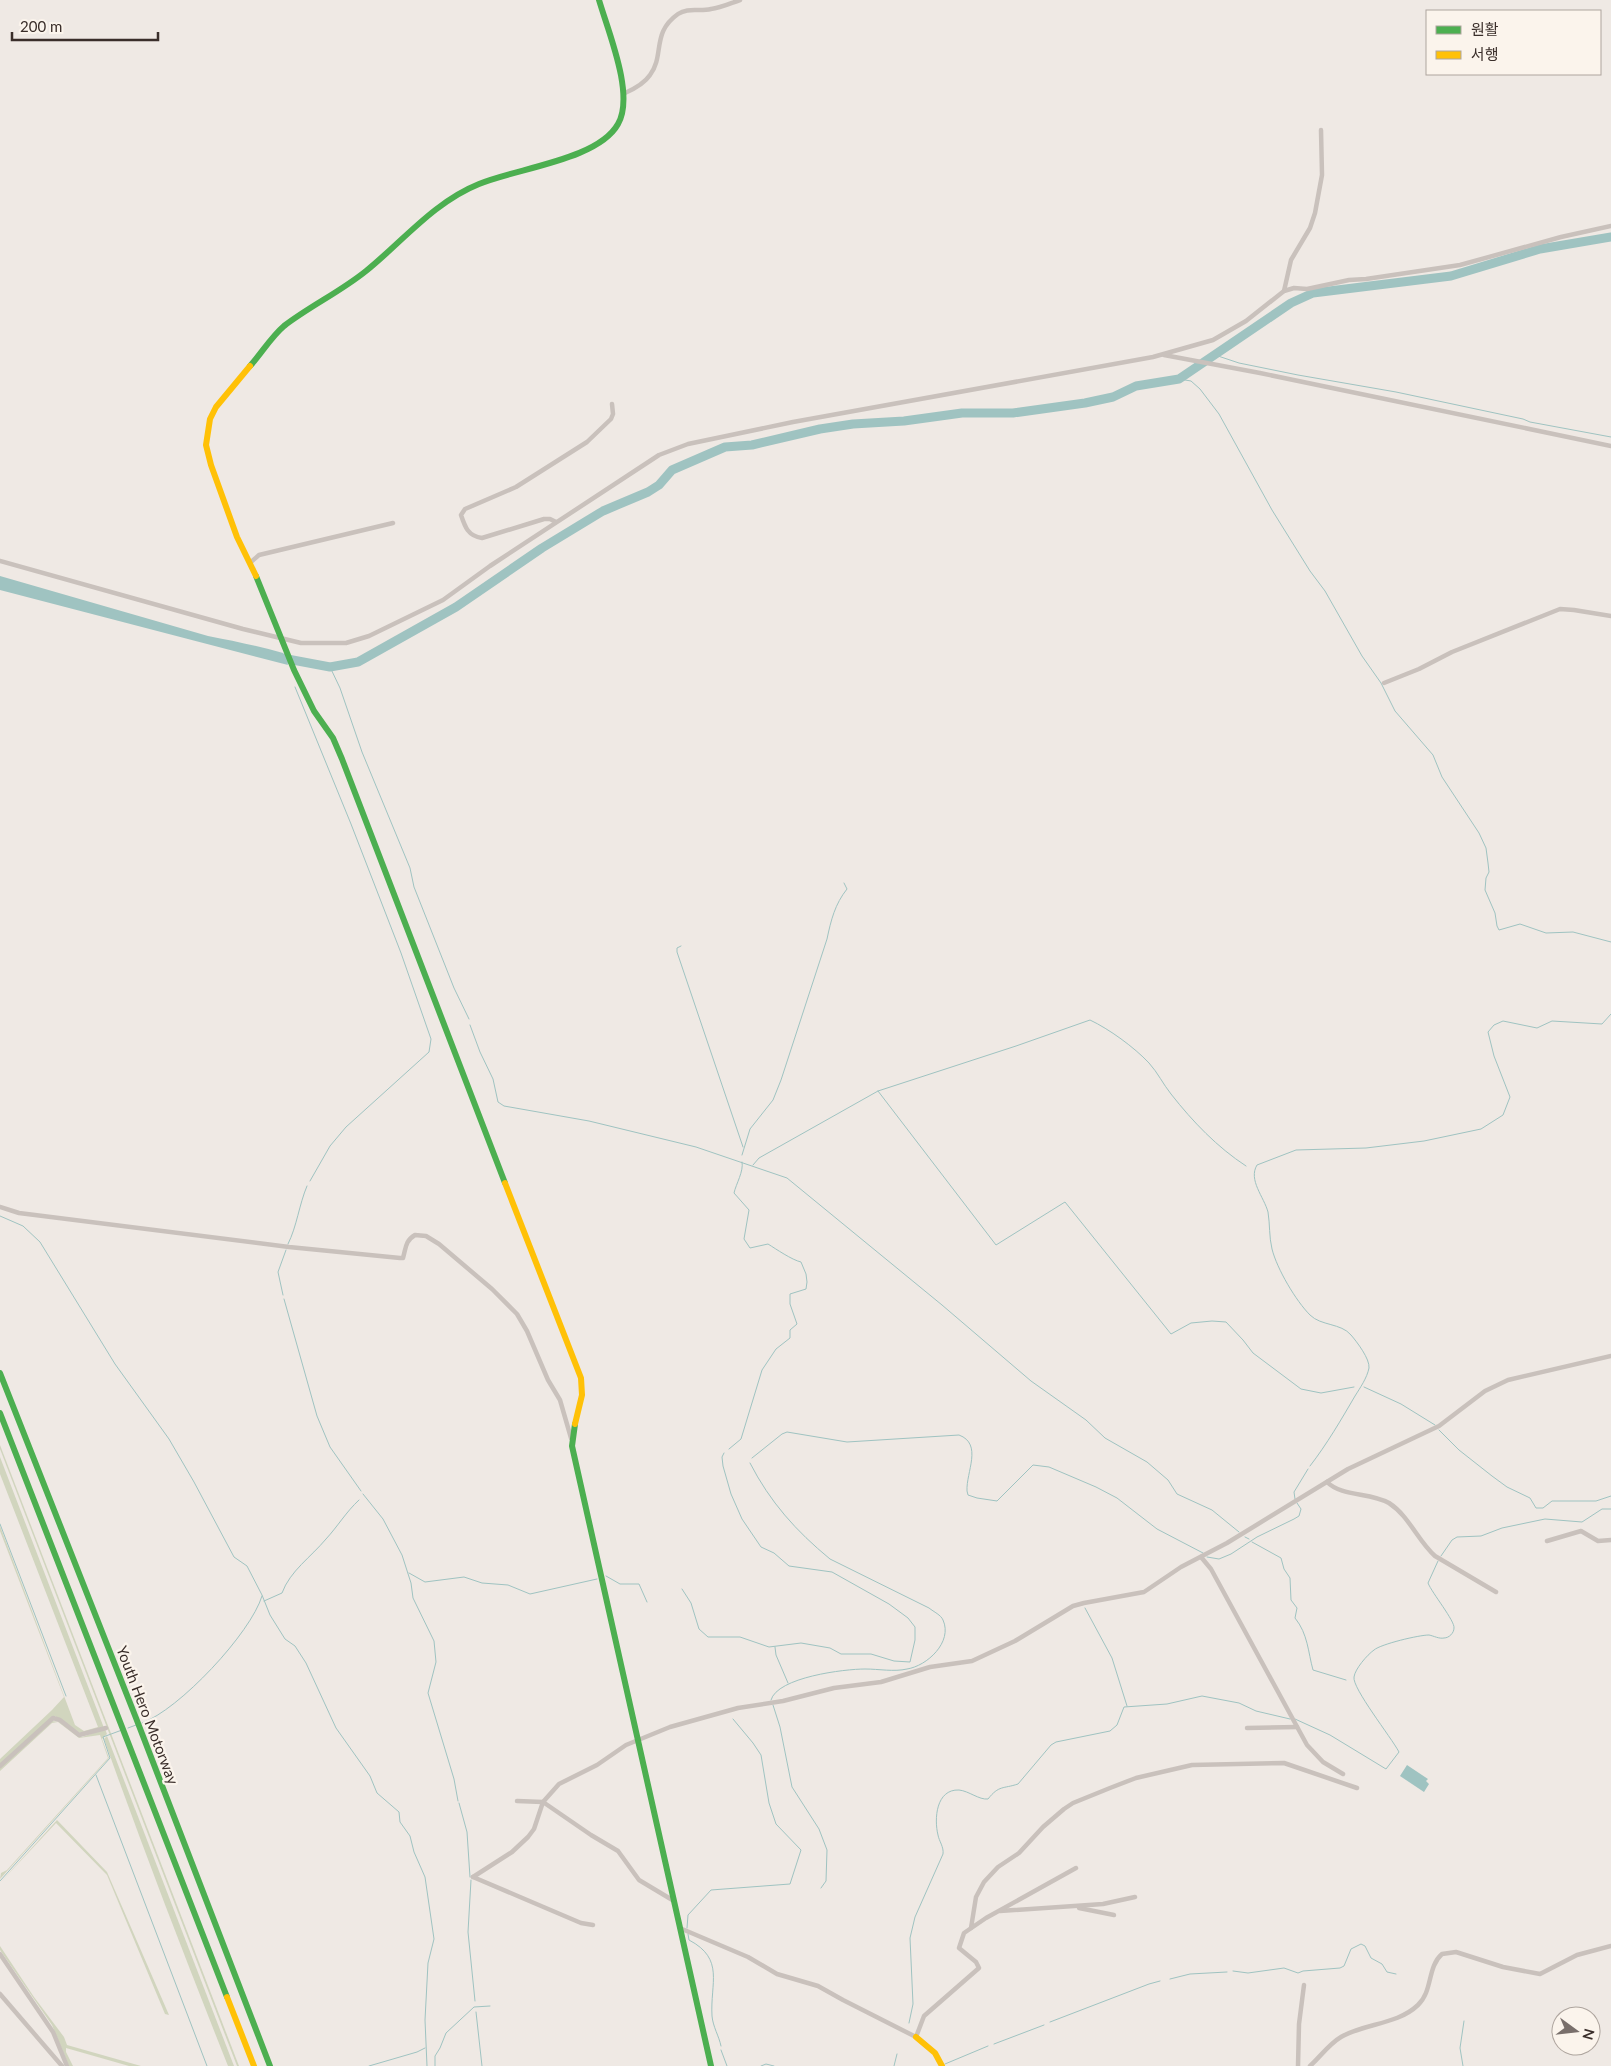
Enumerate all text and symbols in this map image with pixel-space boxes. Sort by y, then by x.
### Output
scale bar [12,10,159,42]
legend [1426,10,1601,75]
text: 200 m [20,17,62,35]
text: 원활 [1471,20,1499,38]
text: 서행 [1471,45,1499,63]
street label: Youth Hero Motorway [113,1643,183,1787]
north arrow [1551,2006,1601,2056]
text: N [1579,2027,1599,2042]

